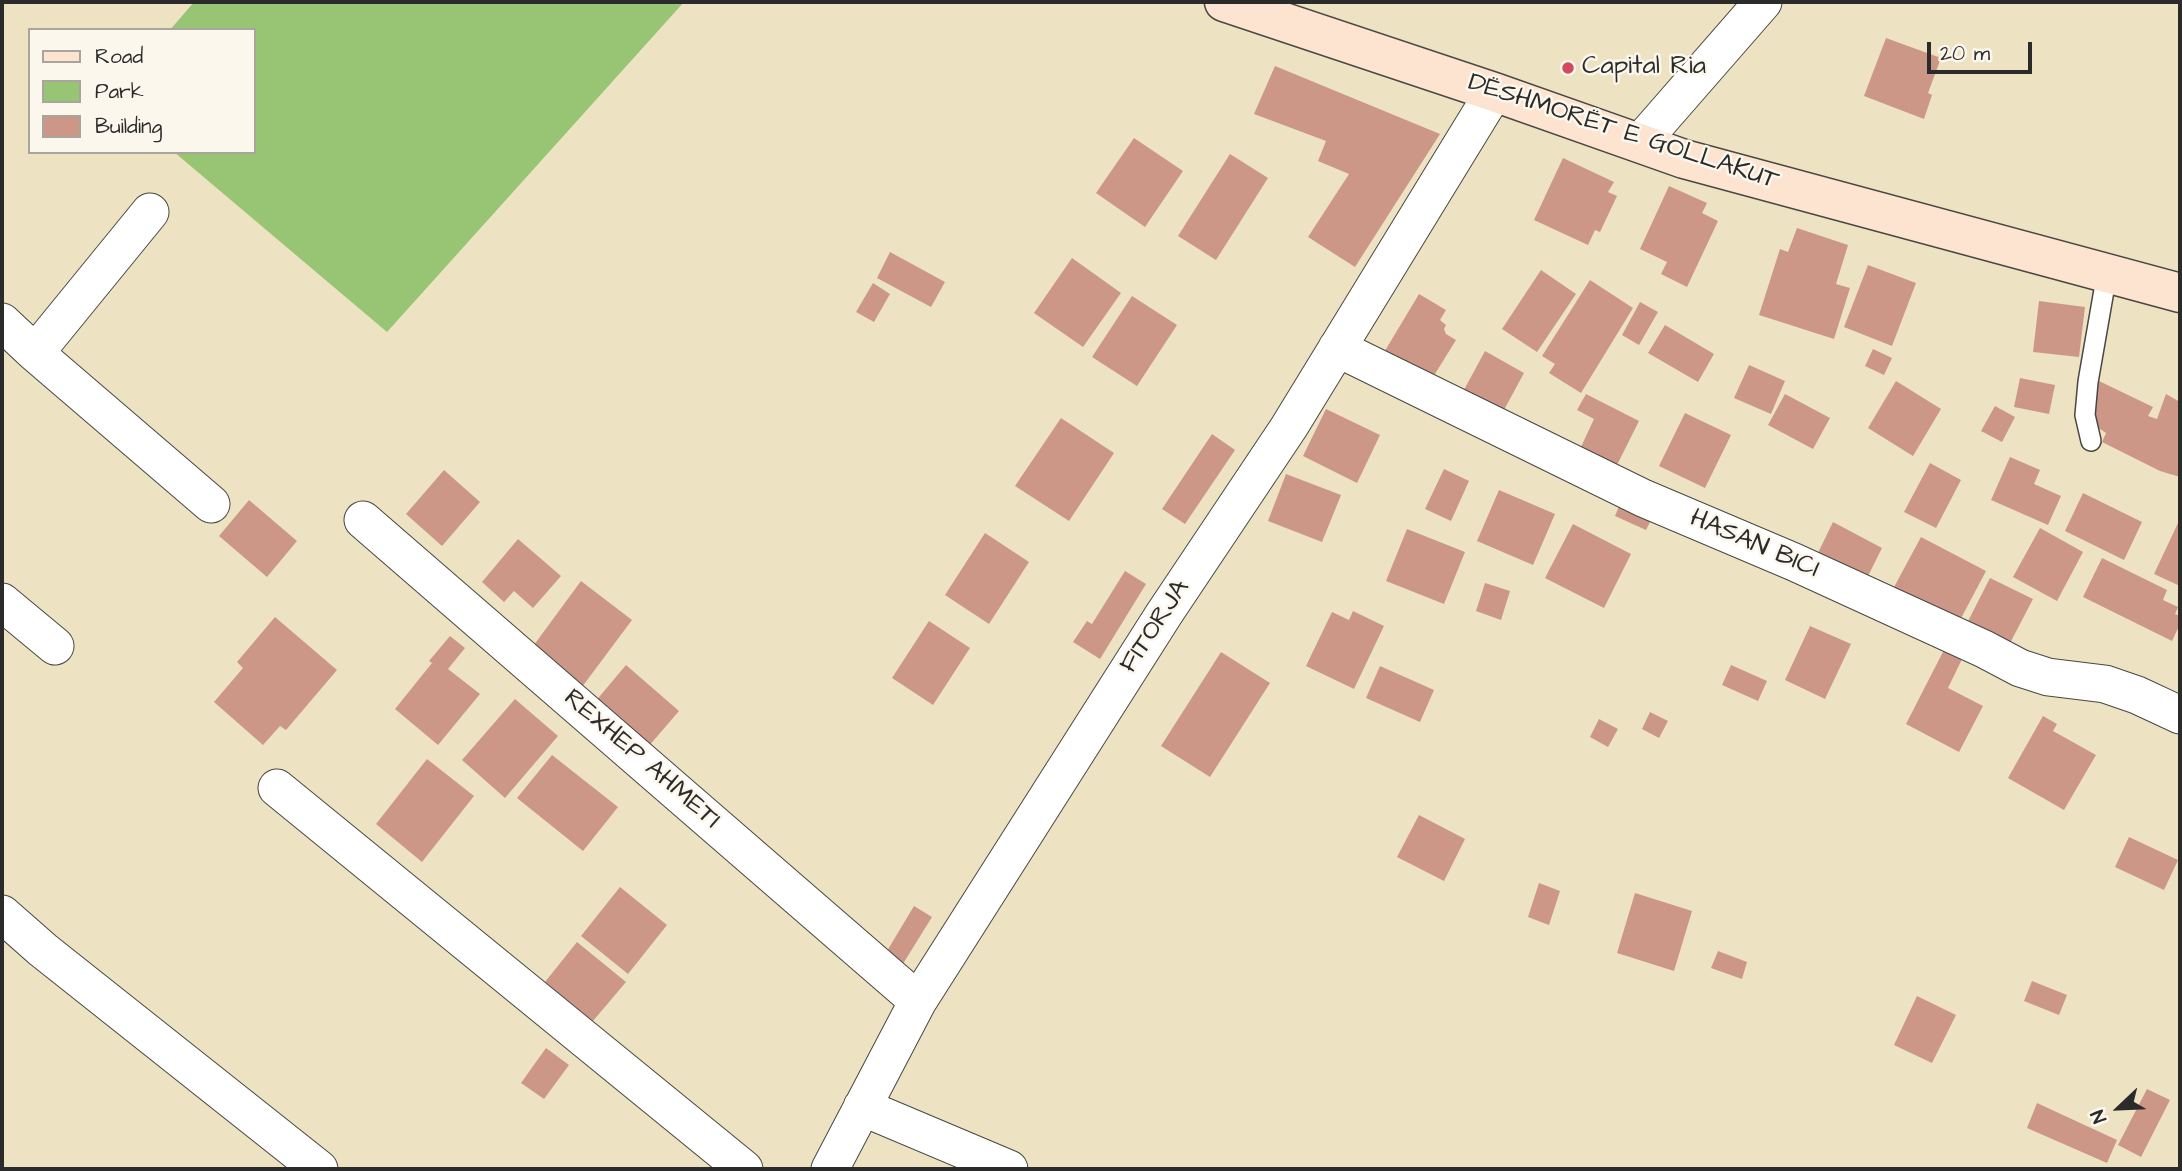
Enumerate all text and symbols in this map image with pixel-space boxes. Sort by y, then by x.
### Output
legend [28,28,256,154]
scale bar [1930,28,2035,72]
text: 20 m [1940,39,1990,68]
text: Road [95,42,143,71]
place label: Capital Ria [1582,52,1706,84]
marker: Capital Ria [1560,60,1576,76]
street label: DËSHMORËT E GOLLAKUT [1464,68,1782,198]
text: Park [95,77,144,106]
text: Building [95,112,162,141]
street label: HASAN BICI [1685,504,1823,586]
street label: FITORJA [1114,575,1198,679]
street label: REXHEP AHMETI [556,684,726,836]
north arrow [2084,1073,2154,1143]
text: N [2084,1106,2114,1127]

